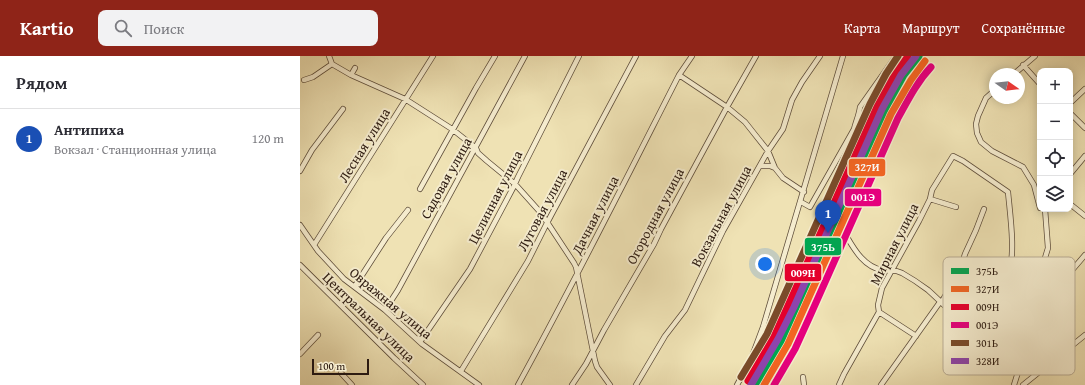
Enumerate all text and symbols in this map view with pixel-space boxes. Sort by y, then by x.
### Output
search box [98,10,378,46]
text: Kartio [20,14,74,42]
icon: search [112,17,134,39]
text: Поиск [144,18,184,39]
text: Карта [844,18,880,38]
text: Маршрут [902,18,960,38]
text: Сохранённые [982,18,1065,38]
north arrow [989,68,1025,104]
map controls [1037,68,1073,212]
button: + [1037,68,1073,104]
text: Рядом [16,70,67,95]
street label: Лесная улица [333,104,395,186]
button: − [1037,104,1073,140]
text: Антипиха [54,119,124,140]
text: 1 [26,129,32,148]
text: 120 m [252,129,284,148]
street label: Садовая улица [415,133,477,222]
text: Вокзал · Станционная улица [54,140,216,159]
button: locate [1037,140,1073,176]
street label: Целинная улица [463,147,527,247]
line badge: 327И [848,158,886,177]
text: 327И [855,159,880,175]
street label: Вокзальная улица [686,161,756,270]
street label: Огородная улица [621,164,689,268]
street label: Луговая улица [512,165,572,255]
street label: Дачная улица [566,172,624,259]
button: layers [1037,176,1073,212]
line badge: 001Э [844,188,882,207]
text: 001Э [851,189,875,205]
street label: Мирная улица [865,199,923,288]
pin: 1 [815,200,841,233]
line badge: 375Ь [804,237,842,256]
text: 375Ь [811,239,835,255]
your location [755,254,775,274]
legend [943,257,1075,375]
street label: Овражная улица [345,262,437,344]
line badge: 009Н [784,263,822,282]
text: 375Ь [976,263,998,279]
text: 009Н [791,265,816,281]
street label: Центральная улица [318,268,420,367]
text: 327И [976,281,1000,297]
text: 009Н [976,299,999,315]
text: 001Э [976,317,998,333]
text: 301Ь [976,335,998,351]
text: 328И [976,353,1000,369]
scale bar [312,357,369,376]
text: 100 m [318,358,345,374]

